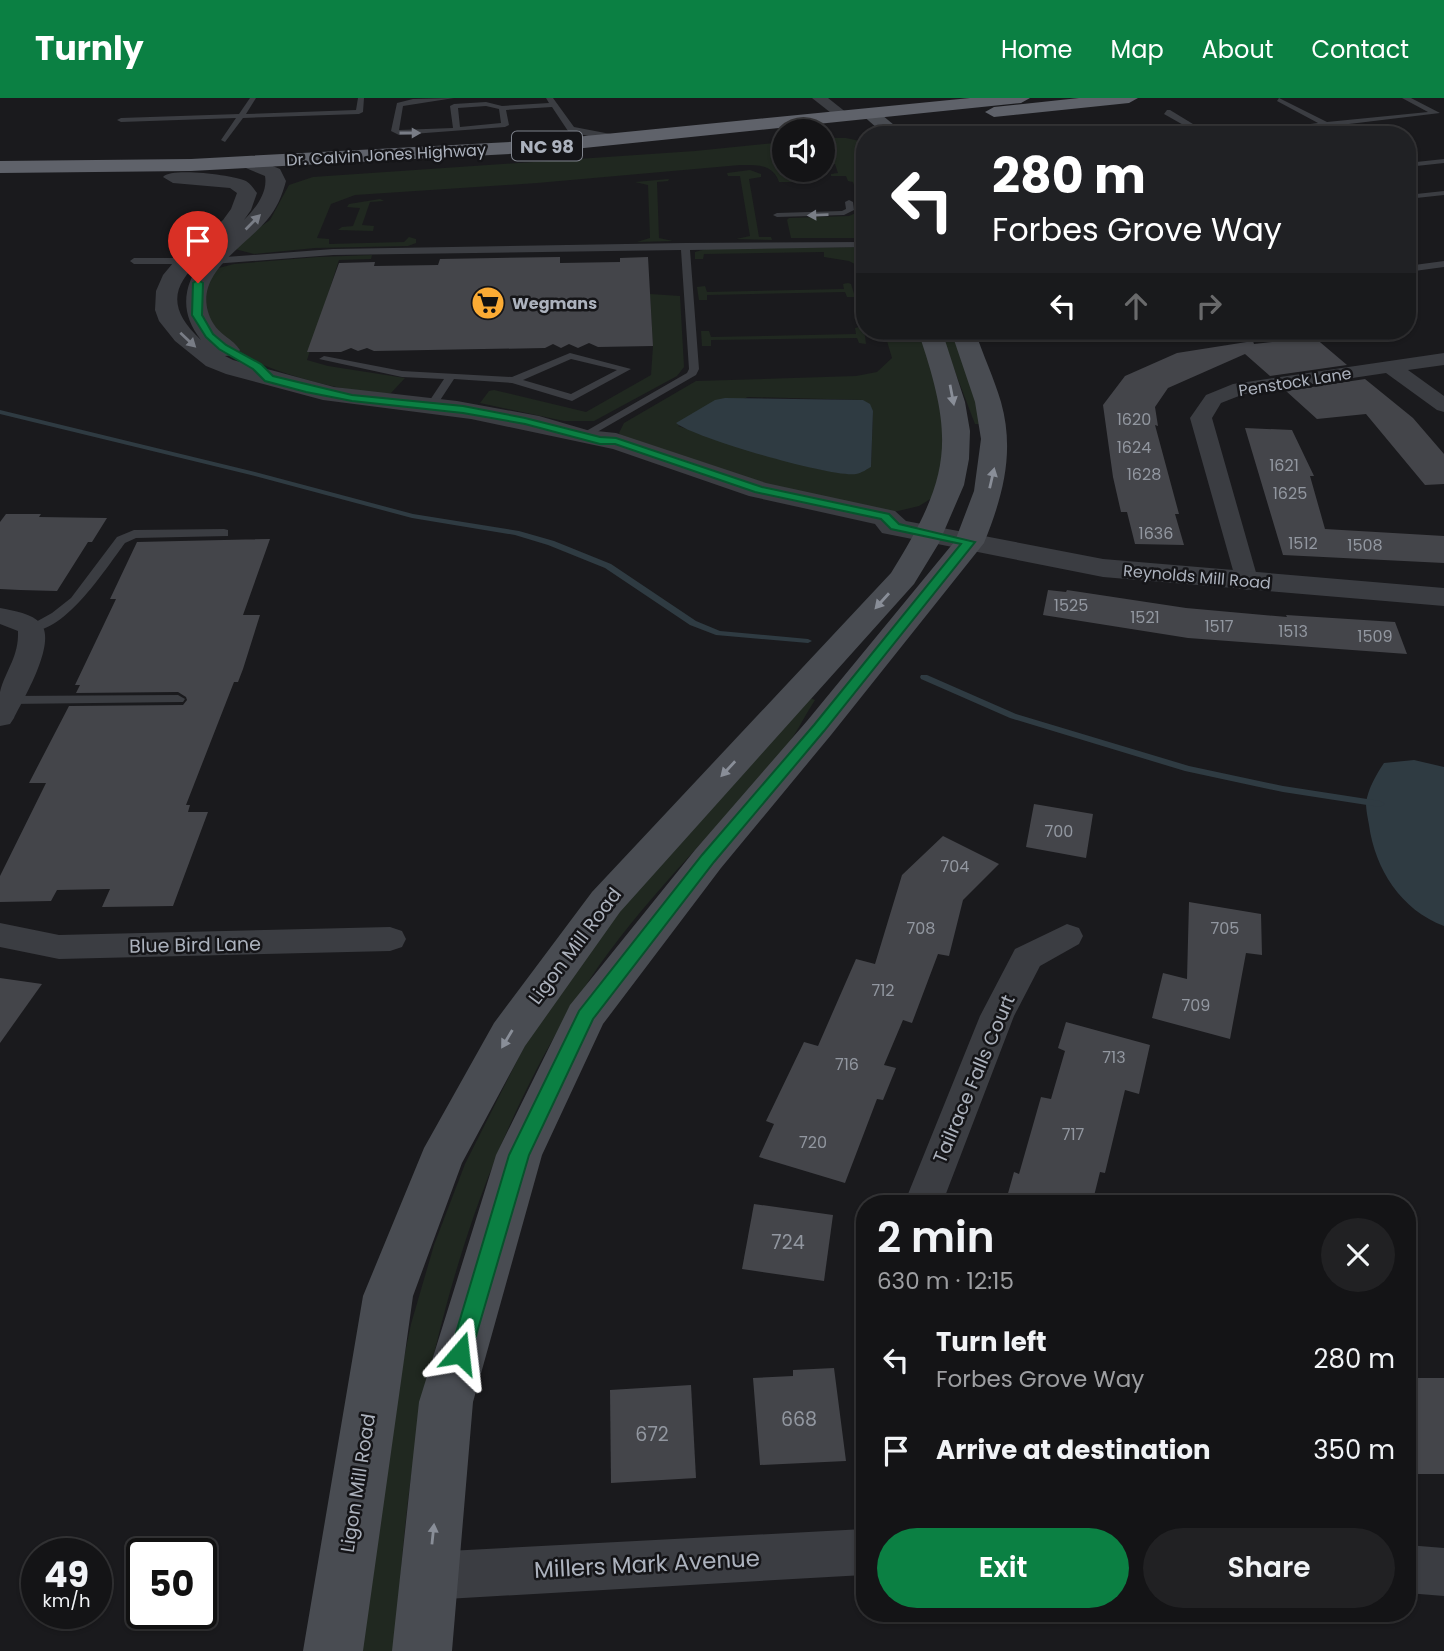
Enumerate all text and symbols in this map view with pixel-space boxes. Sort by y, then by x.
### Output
text: Turnly [35,25,144,72]
text: Home [1001,33,1073,66]
text: Map [1111,33,1164,66]
text: About [1202,33,1273,66]
text: Contact [1311,33,1409,66]
map controls [772,119,835,182]
button: sound [772,119,835,182]
one-way arrow [399,127,421,139]
road number: NC 98 [512,131,582,160]
street label: Dr. Calvin Jones Highway [286,138,486,172]
text: 280 m [992,142,1146,210]
icon: left [877,154,968,245]
text: Forbes Grove Way [992,207,1282,252]
one-way arrow [807,209,829,220]
pin [168,211,228,283]
one-way arrow [244,213,261,230]
icon: arrive [179,222,217,260]
supermarket icon: Wegmans [469,284,507,322]
icon: left [1044,287,1082,325]
icon: ahead [1117,287,1155,325]
icon: right [1190,287,1228,325]
place label: Wegmans [512,292,597,315]
one-way arrow [179,332,196,348]
street label: Penstock Lane [1237,362,1353,402]
one-way arrow [946,384,957,406]
house number: 1620 [1117,408,1151,431]
house number: 1624 [1117,436,1151,459]
house number: 1621 [1269,454,1299,477]
house number: 1628 [1127,463,1161,486]
one-way arrow [987,467,998,489]
house number: 1625 [1273,482,1307,505]
house number: 1636 [1139,522,1173,545]
house number: 1512 [1288,532,1318,555]
house number: 1508 [1347,534,1383,557]
street label: Reynolds Mill Road [1122,559,1272,595]
one-way arrow [875,592,891,609]
house number: 1525 [1054,594,1088,617]
house number: 1521 [1130,606,1160,629]
house number: 1517 [1204,615,1234,638]
house number: 1513 [1278,620,1308,643]
house number: 1509 [1357,625,1393,648]
one-way arrow [721,760,737,777]
house number: 700 [1045,820,1073,843]
house number: 704 [941,855,969,878]
street label: Ligon Mill Road [522,882,628,1010]
house number: 708 [907,917,935,940]
house number: 705 [1211,917,1239,940]
street label: Blue Bird Lane [129,930,261,960]
house number: 712 [871,979,895,1002]
street label: Tailrace Falls Court [926,991,1022,1167]
house number: 709 [1182,994,1210,1017]
one-way arrow [501,1029,514,1048]
house number: 713 [1102,1046,1126,1069]
house number: 716 [835,1053,859,1076]
house number: 717 [1062,1123,1085,1146]
house number: 720 [799,1131,827,1154]
text: 2 min [877,1208,995,1267]
button: close [1321,1218,1395,1292]
house number: 724 [771,1229,805,1256]
text: 630 m · 12:15 [877,1265,1014,1297]
position arrow [423,1316,497,1390]
text: Turn left [936,1324,1047,1360]
icon: left [877,1341,915,1379]
text: 280 m [1314,1341,1395,1377]
text: Forbes Grove Way [936,1363,1144,1395]
house number: 668 [781,1406,817,1433]
street label: Ligon Mill Road [334,1412,382,1554]
house number: 672 [635,1421,669,1448]
icon: arrive [877,1432,915,1470]
text: Arrive at destination [936,1432,1211,1468]
text: 350 m [1313,1432,1395,1468]
one-way arrow [427,1523,438,1545]
button: Exit [877,1528,1129,1608]
button: Share [1143,1528,1395,1608]
speed limit sign: 50 [126,1538,217,1629]
street label: Millers Mark Avenue [533,1542,761,1586]
text: 49 [44,1550,89,1599]
text: km/h [43,1588,90,1613]

